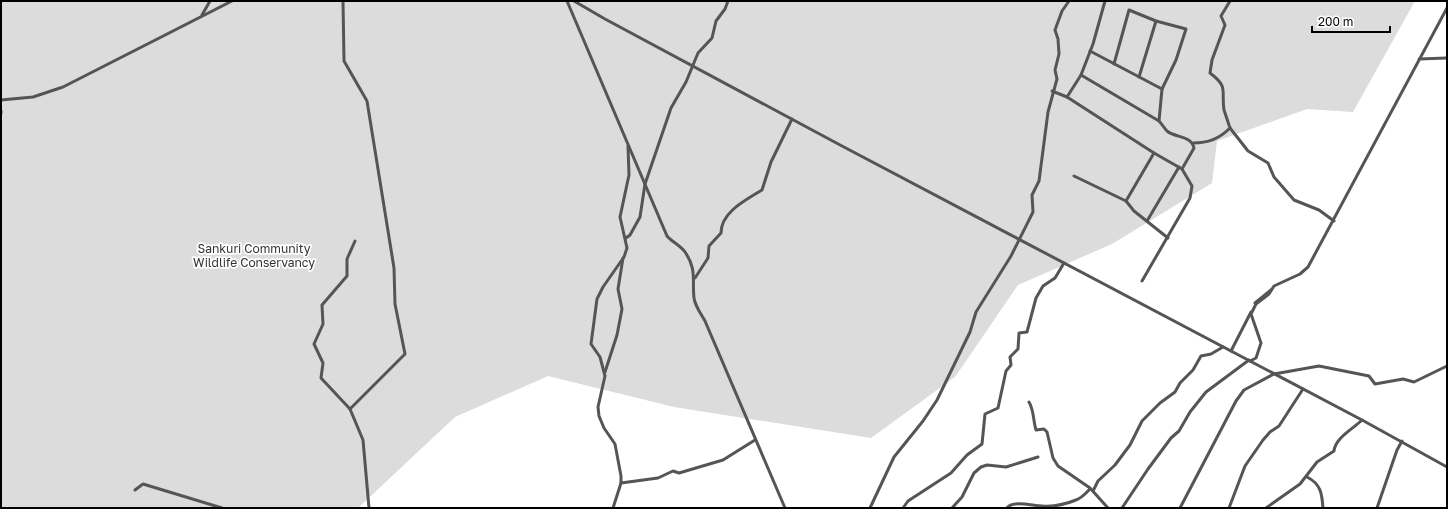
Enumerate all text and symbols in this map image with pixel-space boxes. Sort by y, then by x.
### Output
scale bar [1312,8,1390,34]
text: 200 m [1318,14,1353,29]
park label: Sankuri Community Wildlife Conservancy [193,241,315,270]

